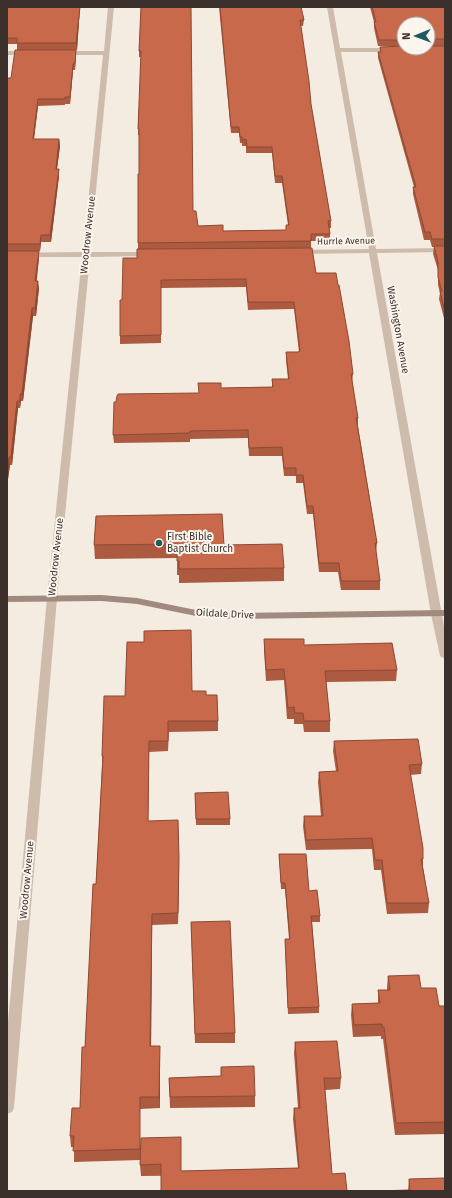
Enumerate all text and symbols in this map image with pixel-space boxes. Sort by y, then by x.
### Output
north arrow [396,16,436,56]
text: N [400,32,413,40]
street label: Woodrow Avenue [78,195,98,275]
street label: Hurrle Avenue [317,235,375,247]
street label: Washington Avenue [384,285,412,375]
street label: Woodrow Avenue [46,517,66,597]
place label: First Bible Baptist Church [167,531,233,555]
marker: First Bible Baptist Church [154,538,164,548]
street label: Oildale Drive [196,606,254,622]
street label: Woodrow Avenue [18,841,36,919]

